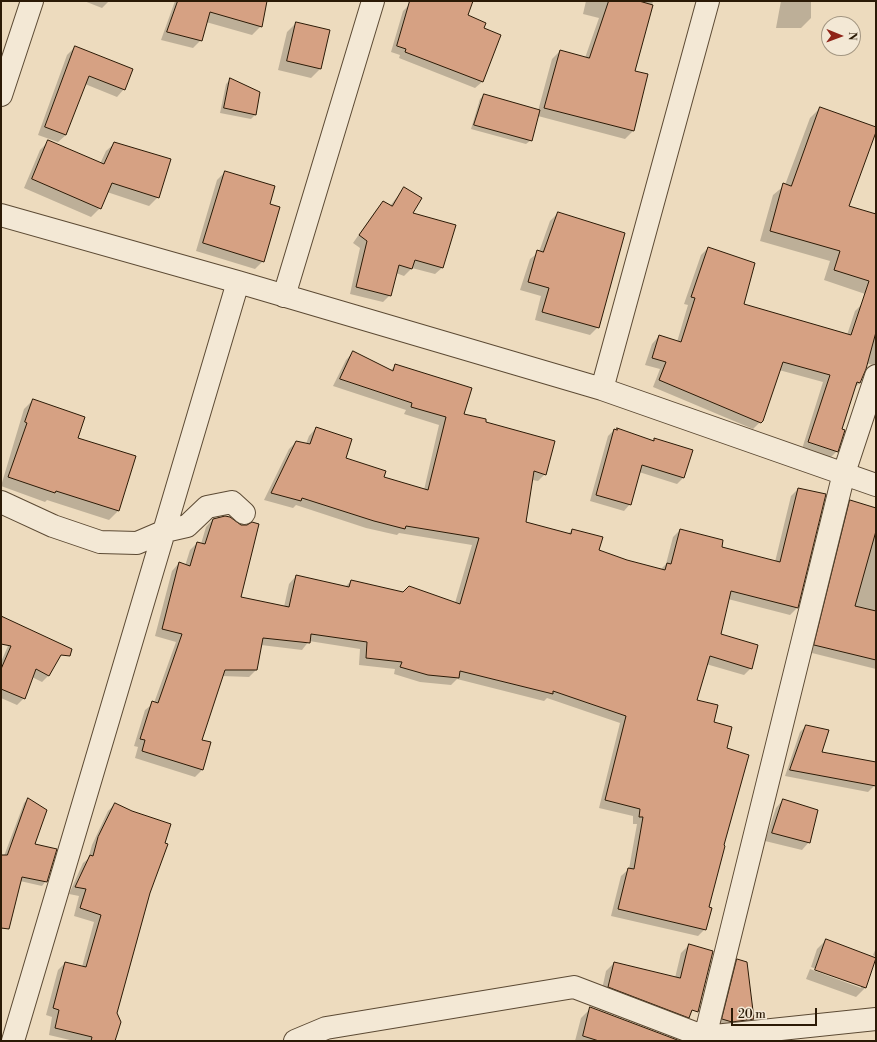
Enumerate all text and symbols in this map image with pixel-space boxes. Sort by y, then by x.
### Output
north arrow [821,16,861,56]
text: N [845,32,859,41]
scale bar [733,1000,819,1026]
text: 20 m [738,1007,766,1022]

